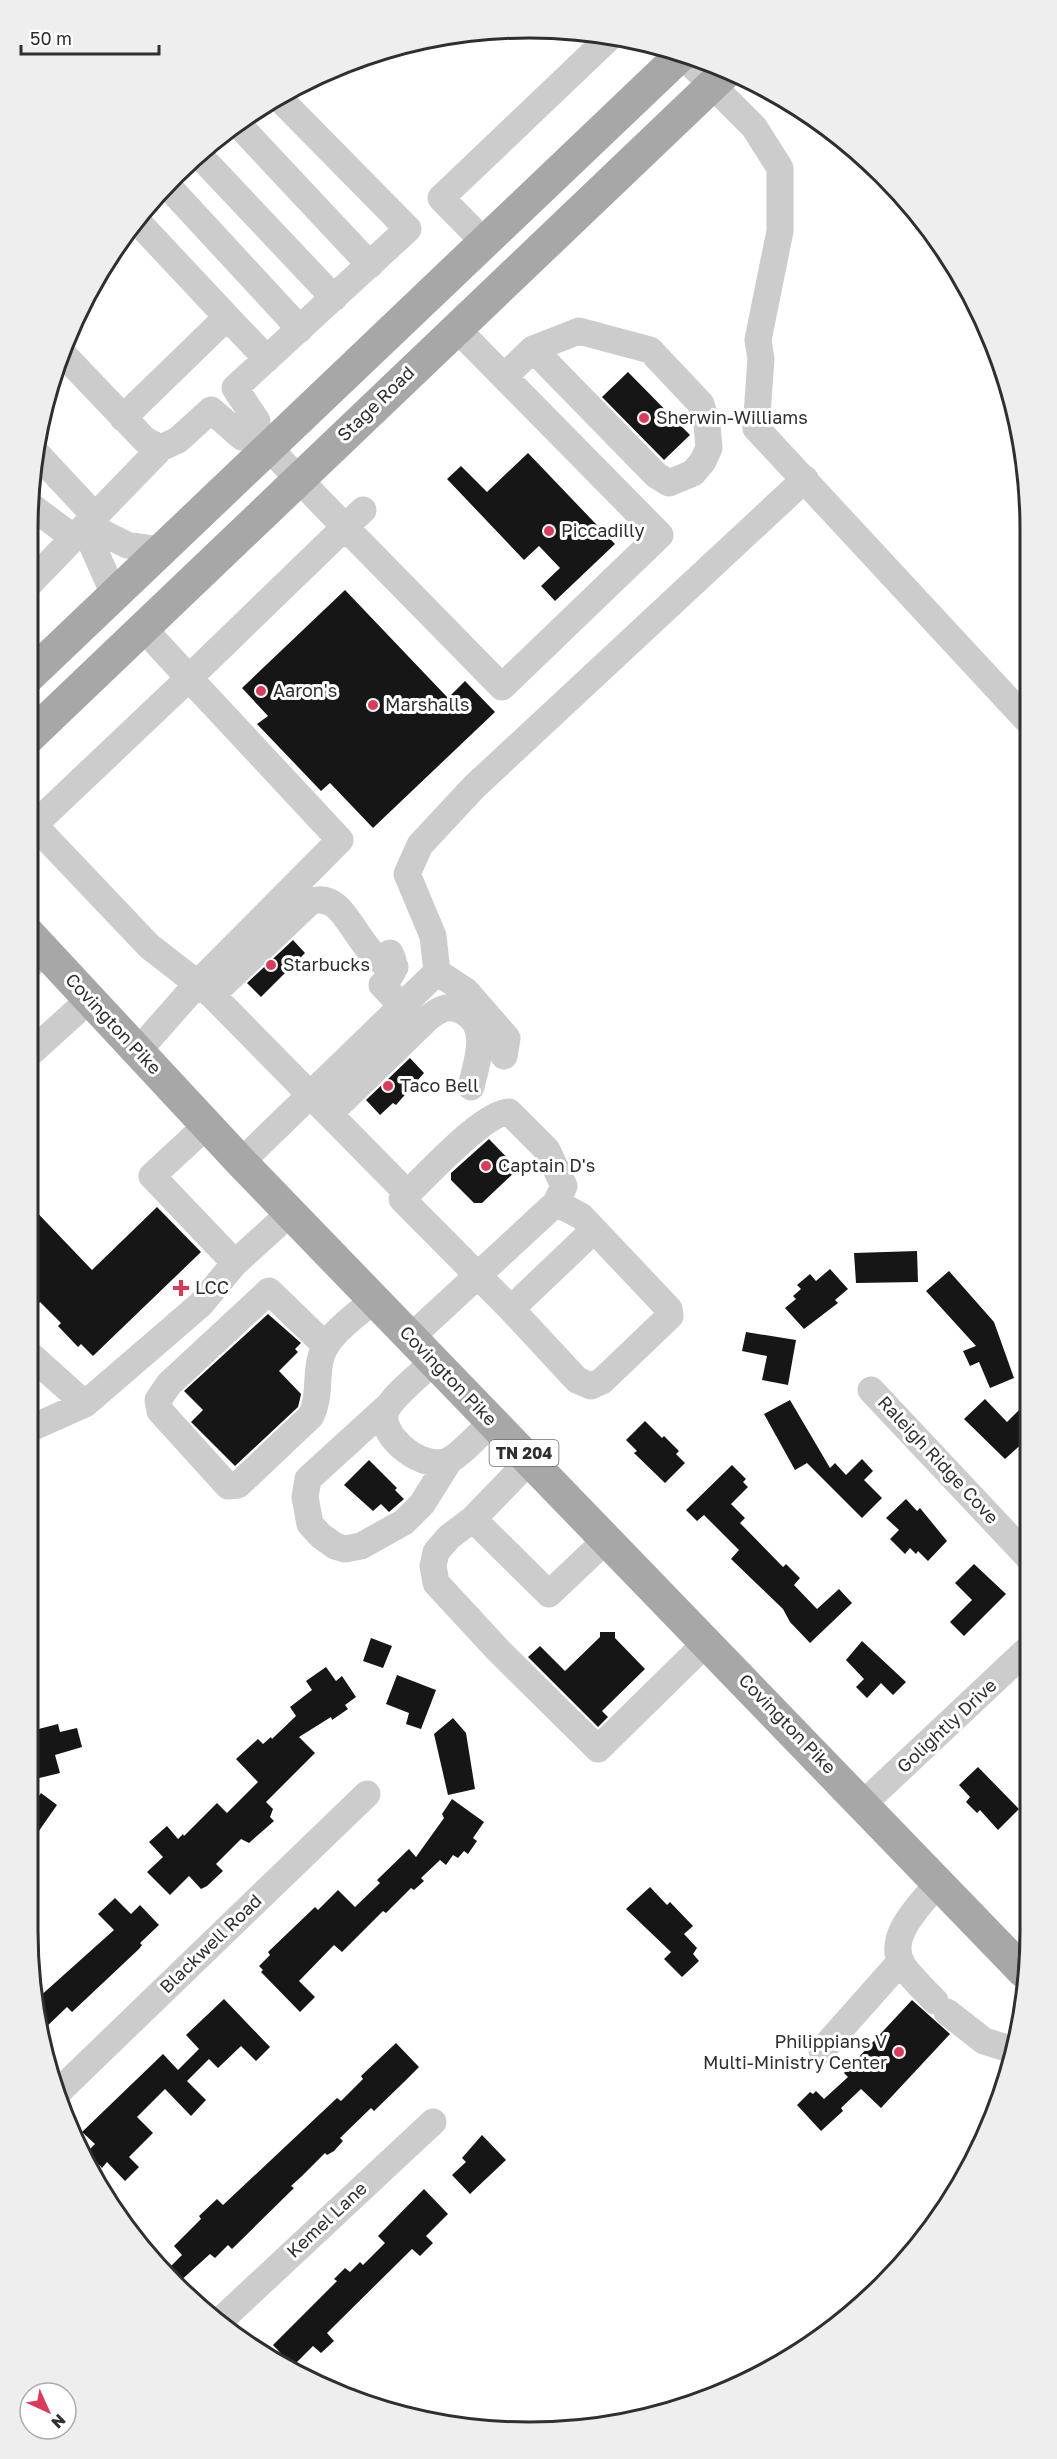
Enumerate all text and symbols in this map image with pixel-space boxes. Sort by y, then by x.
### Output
scale bar [21,18,159,56]
text: 50 m [30,27,72,49]
street label: Stage Road [332,361,418,445]
place label: Sherwin-Williams [656,406,808,428]
marker: Sherwin-Williams [637,411,651,425]
place label: Piccadilly [561,519,645,541]
marker: Piccadilly [542,524,556,538]
place label: Aaron's [273,679,337,701]
marker: Aaron's [254,684,268,698]
place label: Marshalls [385,693,470,715]
marker: Marshalls [366,698,380,712]
place label: Starbucks [283,953,370,975]
marker: Starbucks [264,958,278,972]
street label: Covington Pike [61,968,166,1078]
place label: Taco Bell [400,1074,479,1096]
marker: Taco Bell [381,1079,395,1093]
place label: Captain D's [498,1154,595,1176]
marker: Captain D's [479,1159,493,1173]
place label: LCC [195,1276,229,1298]
marker: LCC [172,1279,190,1297]
street label: Covington Pike [396,1321,502,1430]
street label: Raleigh Ridge Cove [874,1391,1004,1528]
road number: TN 204 [490,1440,558,1466]
street label: Covington Pike [735,1669,841,1778]
street label: Golightly Drive [892,1674,1001,1777]
street label: Blackwell Road [155,1889,266,1997]
place label: Philippians V Multi-Ministry Center [703,2030,887,2073]
marker: Philippians V Multi-Ministry Center [892,2045,906,2059]
street label: Kemel Lane [282,2177,371,2262]
north arrow [18,2381,78,2441]
text: N [47,2410,70,2433]

